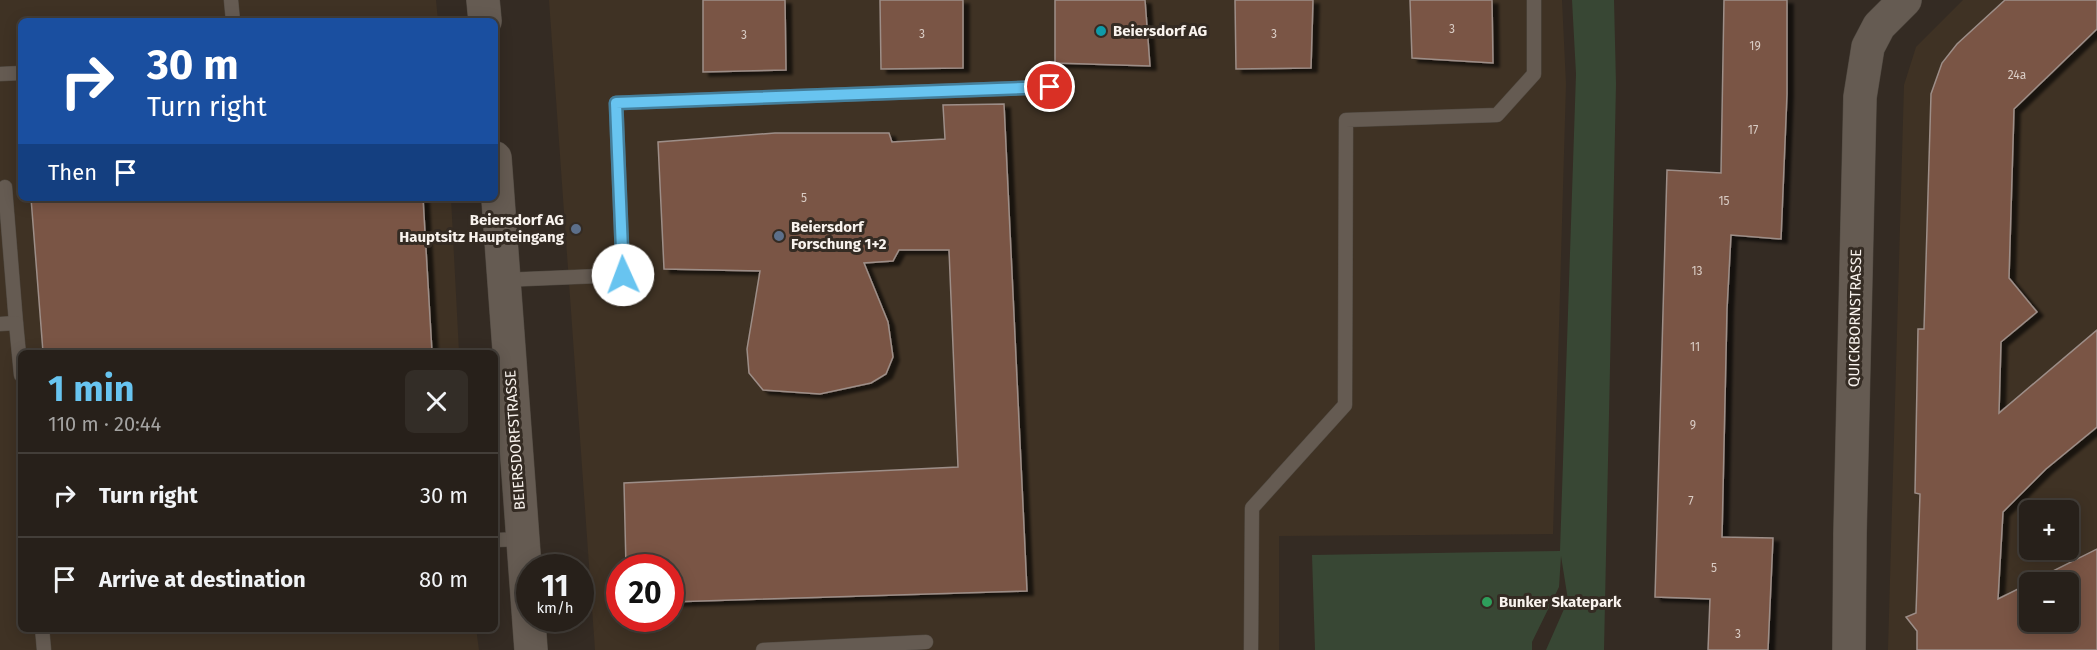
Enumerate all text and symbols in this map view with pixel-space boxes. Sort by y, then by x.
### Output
place label: Beiersdorf AG [1113,22,1207,40]
house number: 3 [1449,22,1455,36]
marker: Beiersdorf AG [1094,24,1108,38]
house number: 3 [919,27,925,41]
house number: 3 [1271,27,1277,41]
house number: 3 [741,28,747,42]
house number: 19 [1749,39,1761,53]
text: 30 m [147,40,239,90]
icon: right [48,42,126,120]
pin [1024,61,1075,112]
house number: 24a [2008,68,2026,82]
icon: arrive [1033,70,1066,103]
text: Turn right [147,91,267,123]
house number: 17 [1748,123,1758,137]
icon: arrive [109,156,142,189]
text: Then [48,159,97,186]
house number: 5 [801,191,807,205]
house number: 15 [1718,194,1730,208]
place label: Beiersdorf AG Hauptsitz Haupteingang [399,211,565,246]
place label: Beiersdorf Forschung 1+2 [791,218,887,253]
marker: Beiersdorf AG Hauptsitz Haupteingang [569,222,583,236]
marker: Beiersdorf Forschung 1+2 [772,229,786,243]
position arrow [591,243,655,307]
street label: QUICKBORNSTRASSE [1845,249,1865,387]
house number: 13 [1691,264,1703,278]
house number: 11 [1690,340,1700,354]
text: 1 min [48,367,135,411]
street label: BEIERSDORFSTRASSE [501,369,529,511]
button: close [405,370,468,433]
text: 110 m · 20:44 [48,412,161,436]
house number: 9 [1690,418,1696,432]
icon: right [48,479,81,512]
text: Turn right [99,482,198,509]
text: 30 m [420,482,468,509]
house number: 7 [1688,494,1694,508]
map controls [2019,500,2079,632]
button: + [2019,500,2079,560]
speed limit sign: 20 [606,554,684,632]
house number: 5 [1711,561,1717,575]
icon: arrive [48,563,81,596]
text: Arrive at destination [99,566,306,593]
text: 80 m [419,566,468,593]
text: 11 [541,568,569,604]
button: − [2019,572,2079,632]
place label: Bunker Skatepark [1499,593,1622,611]
marker: Bunker Skatepark [1480,595,1494,609]
text: km/h [536,599,574,617]
house number: 3 [1735,627,1741,641]

